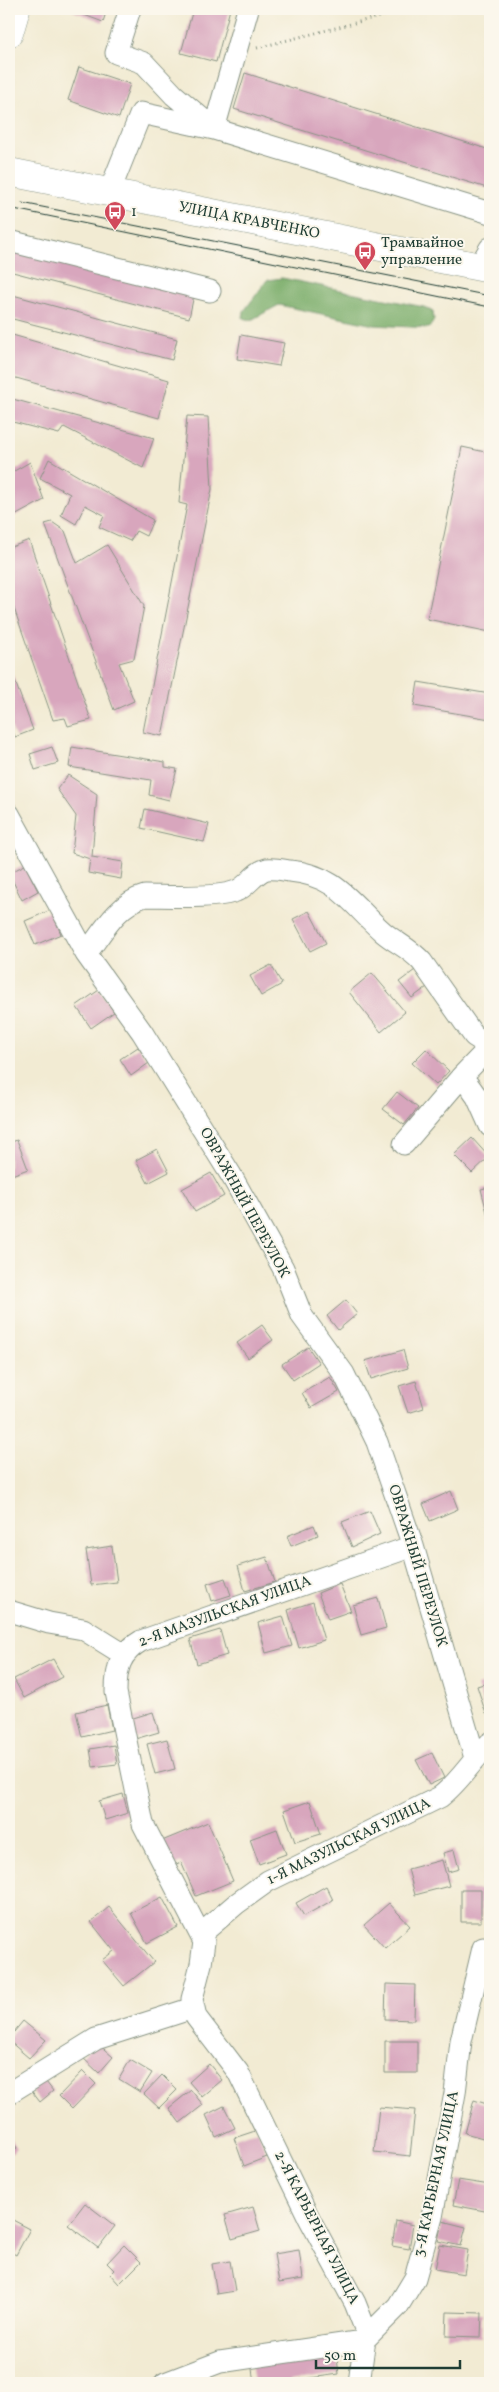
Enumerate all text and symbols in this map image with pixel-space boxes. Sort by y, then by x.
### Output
street label: УЛИЦА КРАВЧЕНКО [177,197,321,245]
bus stop icon: 1 [103,200,127,231]
place label: 1 [131,202,137,223]
place label: Трамвайное управление [381,233,464,271]
bus stop icon: Трамвайное управление [353,240,377,271]
street label: ОВРАЖНЫЙ ПЕРЕУЛОК [194,1124,294,1282]
street label: ОВРАЖНЫЙ ПЕРЕУЛОК [382,1482,452,1650]
street label: 2-Я МАЗУЛЬСКАЯ УЛИЦА [136,1571,315,1653]
street label: 1-Я МАЗУЛЬСКАЯ УЛИЦА [264,1793,435,1891]
street label: 3-Я КАРЬЕРНАЯ УЛИЦА [409,2089,465,2259]
street label: 2-Я КАРЬЕРНАЯ УЛИЦА [268,2148,364,2309]
scale bar [316,2337,460,2369]
text: 50 m [324,2346,356,2367]

